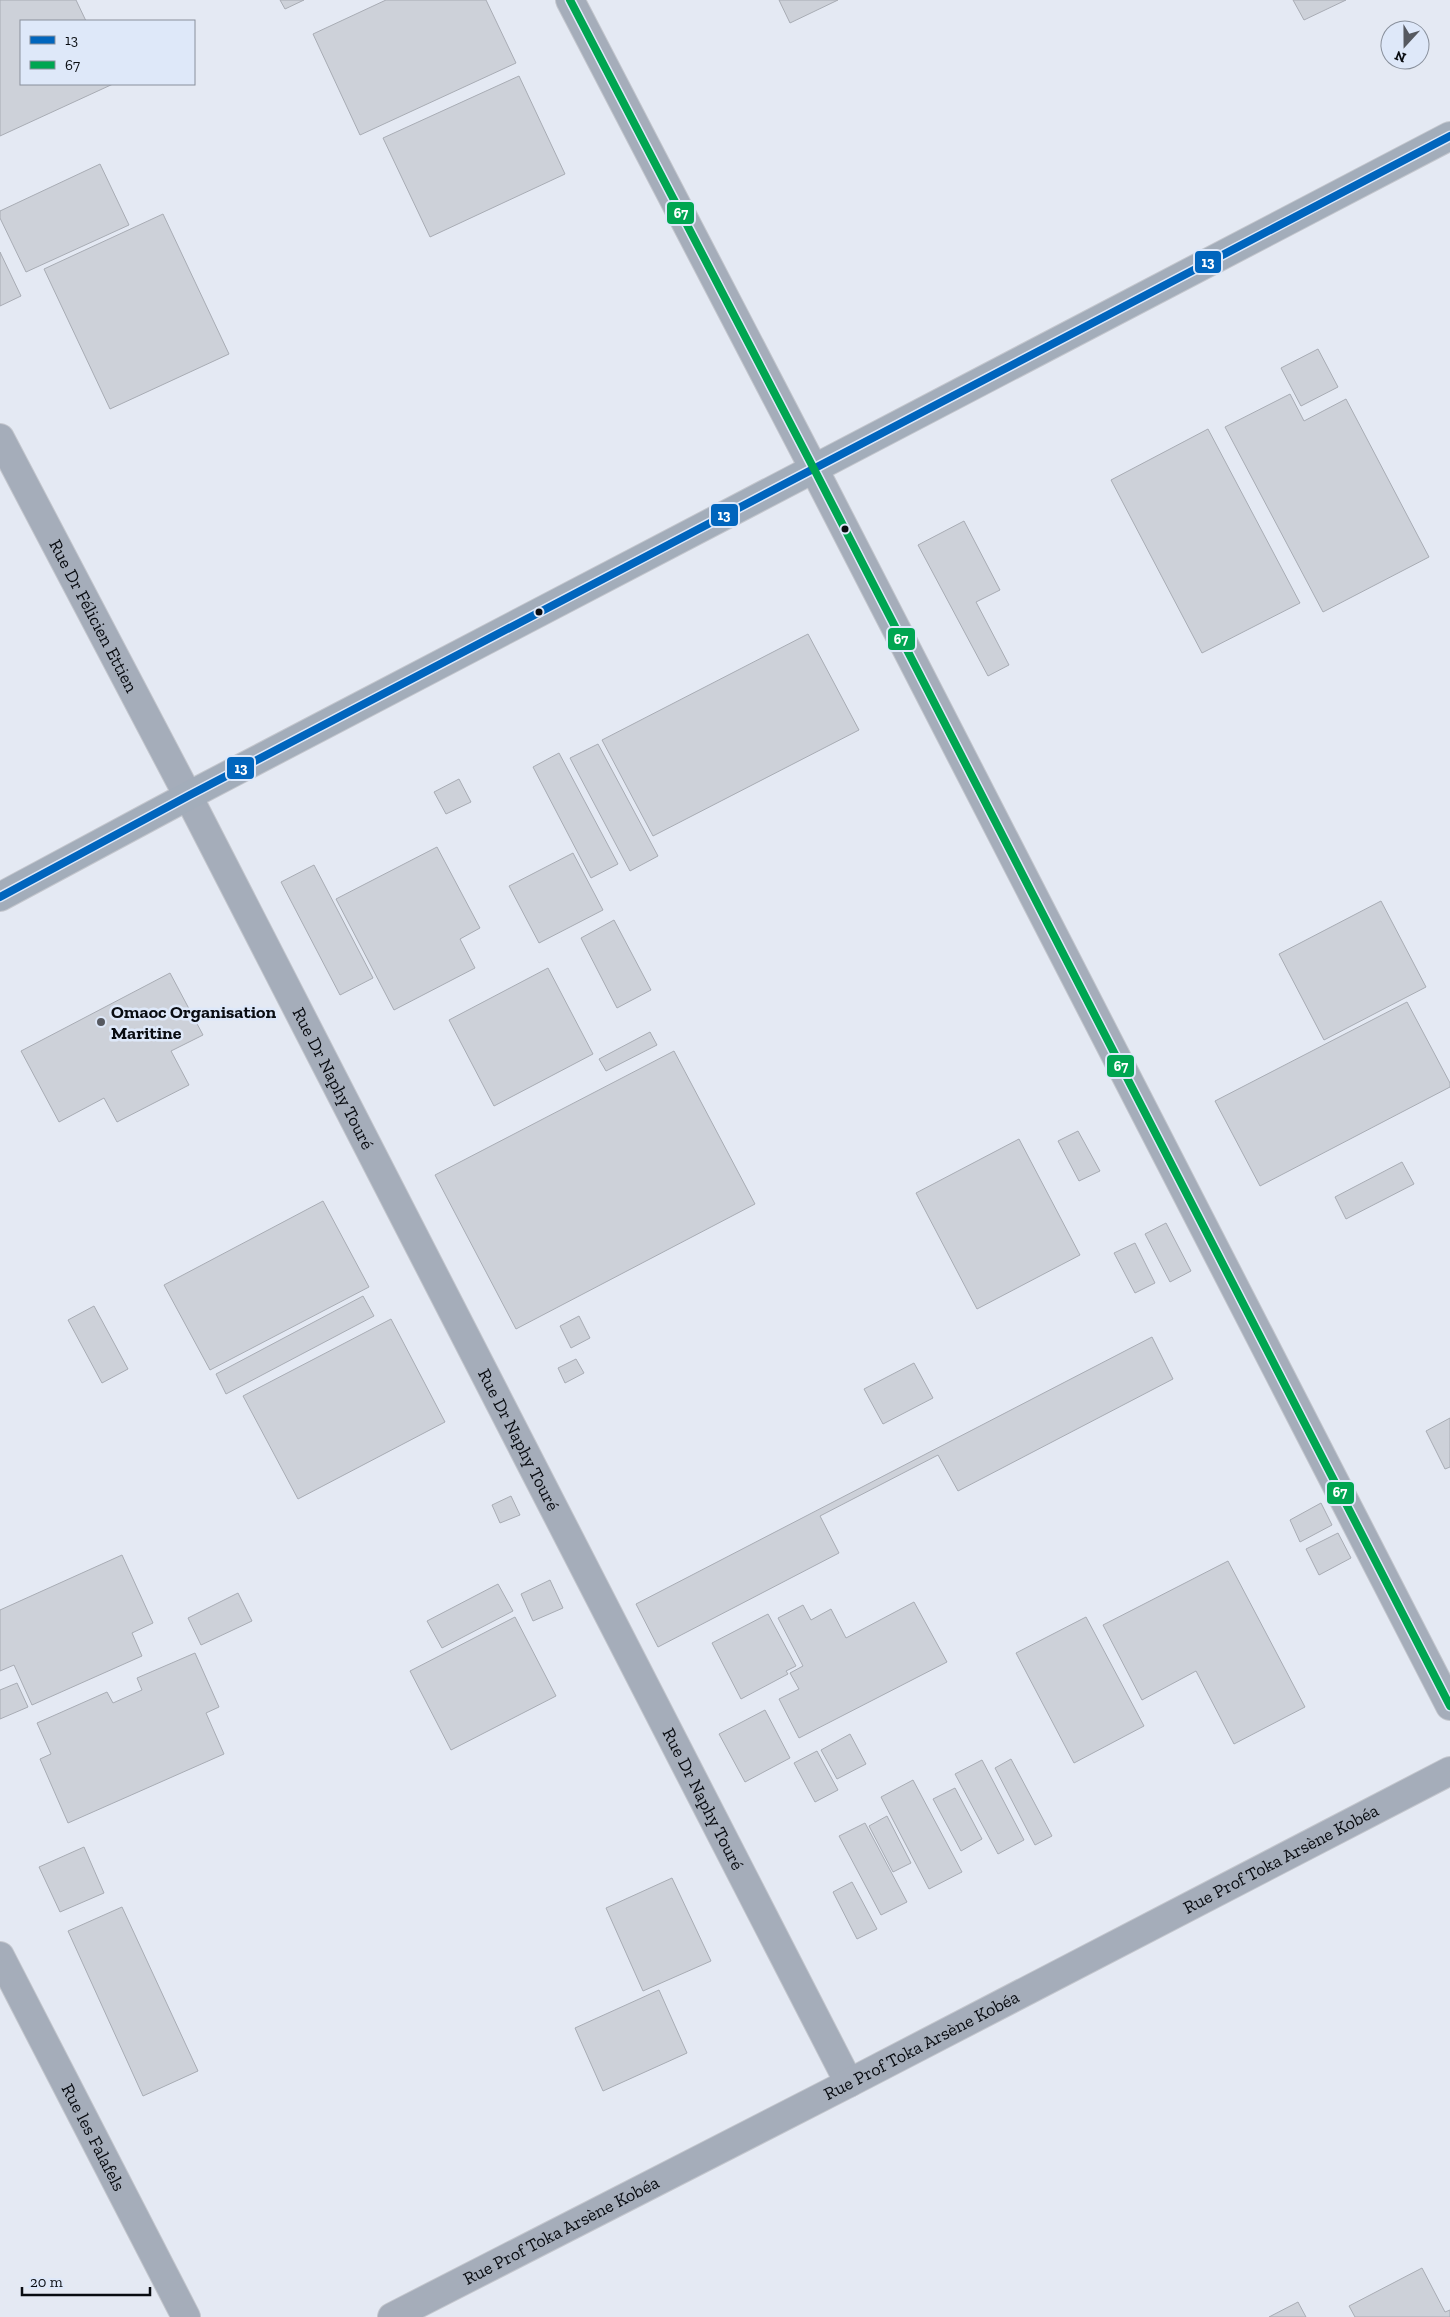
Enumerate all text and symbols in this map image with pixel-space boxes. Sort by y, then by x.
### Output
legend [20,20,195,85]
north arrow [1380,20,1430,70]
text: 13 [65,31,78,49]
text: N [1392,47,1409,67]
text: 67 [65,56,80,74]
line badge: 67 [666,201,695,225]
text: 67 [674,205,688,222]
line badge: 13 [1194,250,1222,274]
text: 13 [1201,254,1215,271]
line badge: 13 [710,503,739,527]
text: 13 [717,507,731,524]
unlabelled marker [840,524,850,534]
street label: Rue Dr Félicien Ettien [44,536,143,697]
unlabelled marker [534,607,544,617]
line badge: 67 [887,627,916,651]
text: 67 [894,631,908,648]
line badge: 13 [226,756,255,780]
text: 13 [234,760,248,777]
place label: Omaoc Organisation Maritine [111,1001,276,1044]
street label: Rue Dr Naphy Touré [287,1004,379,1153]
marker: Omaoc Organisation Maritine [95,1016,107,1028]
line badge: 67 [1106,1054,1135,1078]
text: 67 [1114,1058,1128,1075]
street label: Rue Dr Naphy Touré [473,1365,564,1515]
line badge: 67 [1326,1481,1355,1505]
text: 67 [1333,1484,1347,1501]
street label: Rue Dr Naphy Touré [658,1724,749,1874]
street label: Rue Prof Toka Arsène Kobéa [1179,1799,1382,1919]
street label: Rue Prof Toka Arsène Kobéa [820,1986,1023,2105]
street label: Rue les Falafels [57,2080,130,2195]
street label: Rue Prof Toka Arsène Kobéa [460,2171,663,2290]
scale bar [22,2264,150,2296]
text: 20 m [30,2273,63,2291]

